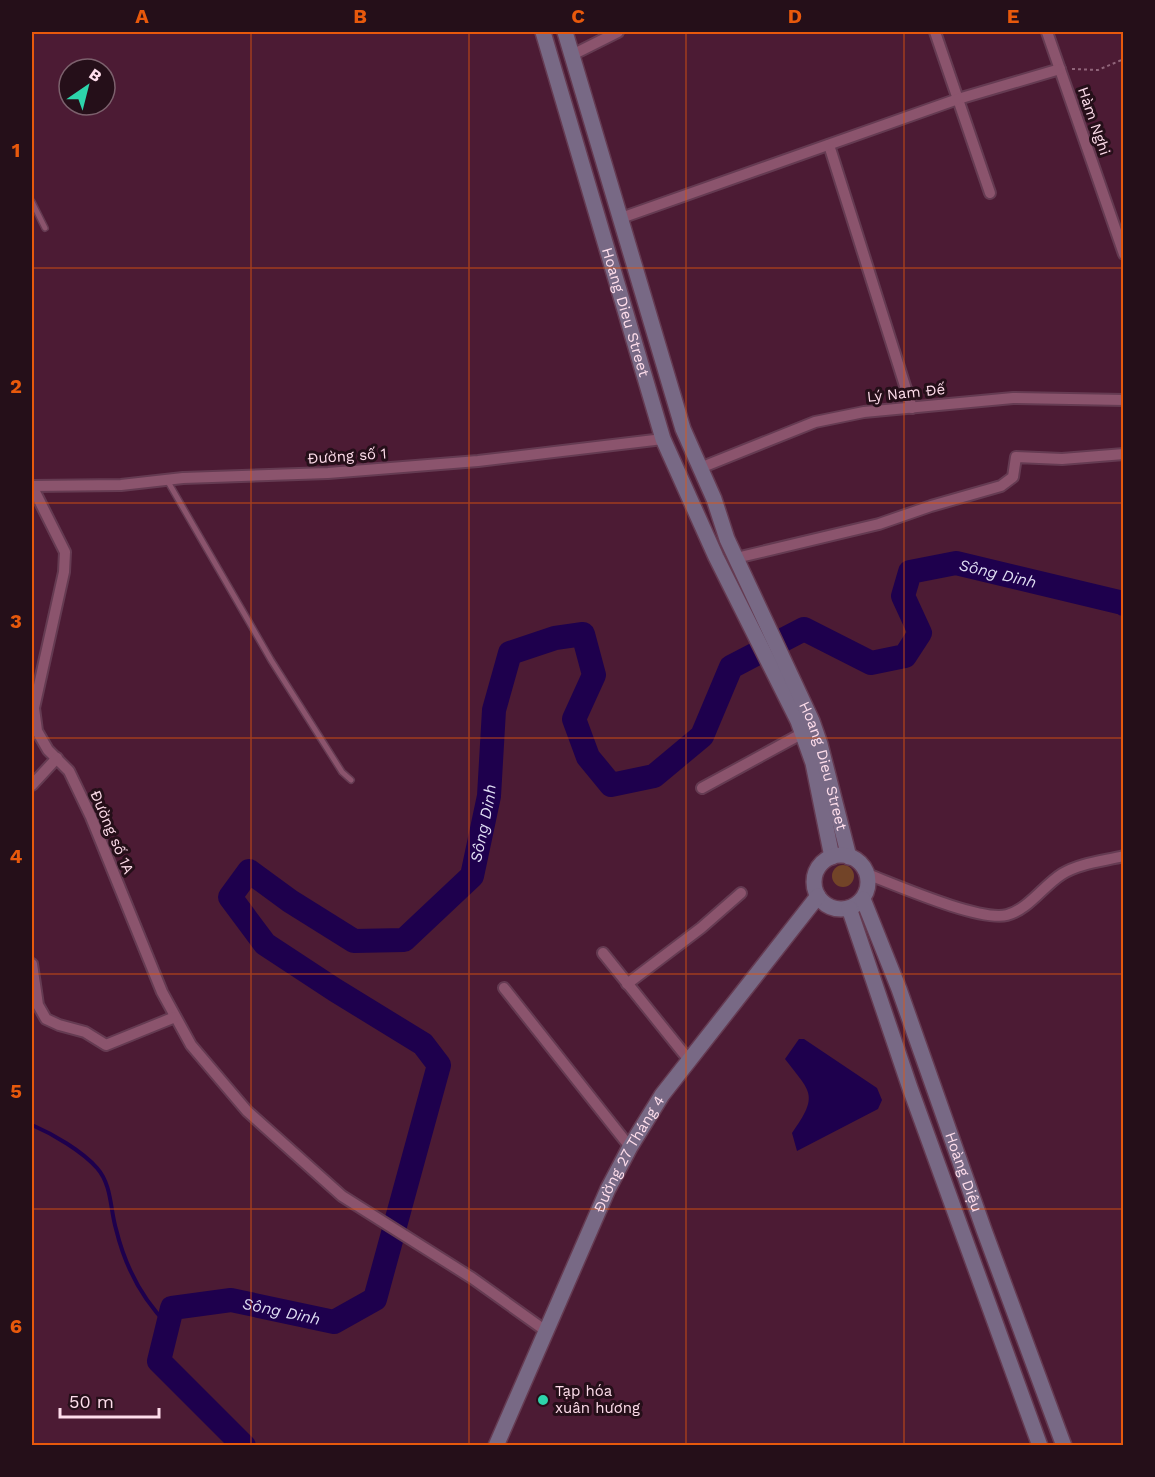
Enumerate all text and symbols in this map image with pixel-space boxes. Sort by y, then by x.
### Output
text: A [135,4,149,28]
text: B [353,4,367,28]
text: C [571,4,585,28]
text: D [788,4,802,28]
text: E [1007,4,1019,28]
north arrow [57,57,117,117]
text: B [85,64,105,86]
street label: Hàm Nghi [1074,85,1114,157]
text: 1 [12,138,20,162]
street label: Hoang Dieu Street [598,245,653,379]
text: 2 [10,374,22,398]
street label: Lý Nam Đế [866,380,946,406]
street label: Đường số 1 [307,444,387,468]
water label: Sông Dinh [957,555,1039,591]
text: 3 [10,609,22,633]
street label: Hoang Dieu Street [795,699,851,833]
water label: Sông Dinh [466,784,499,864]
street label: Đường số 1A [86,787,138,877]
text: 4 [10,844,23,868]
text: 5 [10,1079,22,1103]
street label: Đường 27 Tháng 4 [590,1092,668,1215]
street label: Hoàng Diệu [941,1130,986,1214]
water label: Sông Dinh [241,1293,322,1328]
text: 6 [10,1314,22,1338]
scale bar [60,1381,159,1419]
place label: Tạp hóa xuân hương [555,1382,640,1417]
text: 50 m [69,1391,114,1412]
marker: Tạp hóa xuân hương [536,1393,550,1407]

